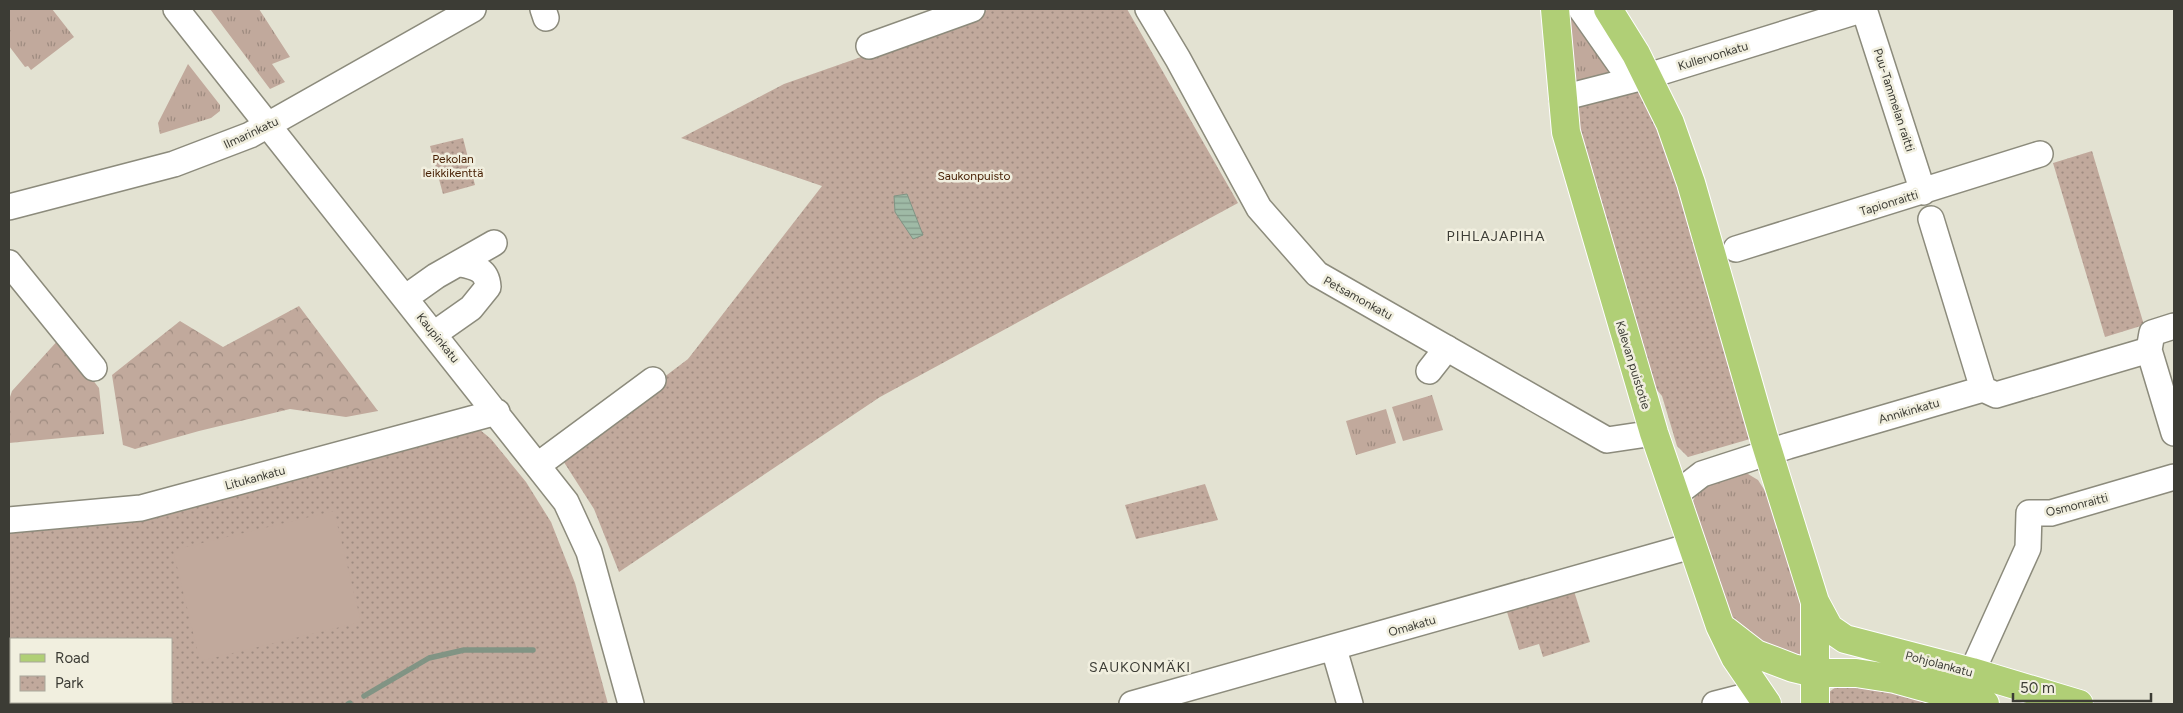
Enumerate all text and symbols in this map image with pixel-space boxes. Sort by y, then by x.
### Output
street label: Kullervonkatu [1676,39,1750,73]
street label: Puu-Tammelan raitti [1871,47,1917,153]
street label: Ilmarinkatu [221,114,281,152]
park label: Pekolan leikkikenttä [423,152,483,180]
park label: Saukonpuisto [937,169,1011,183]
street label: Tapionraitti [1858,187,1920,219]
district label: PIHLAJAPIHA [1447,228,1545,245]
street label: Petsamonkatu [1321,273,1395,323]
street label: Kaupinkatu [414,310,462,366]
street label: Kalevan puistotie [1613,319,1653,411]
street label: Annikinkatu [1877,396,1941,426]
street label: Litukankatu [223,463,287,493]
street label: Osmonraitti [2044,491,2110,519]
street label: Omakatu [1387,613,1437,639]
legend [10,638,172,703]
street label: Pohjolankatu [1904,648,1974,680]
text: Road [55,649,90,667]
district label: SAUKONMÄKI [1089,659,1191,676]
scale bar [2013,670,2150,702]
text: Park [55,674,84,692]
text: 50 m [2020,679,2055,697]

